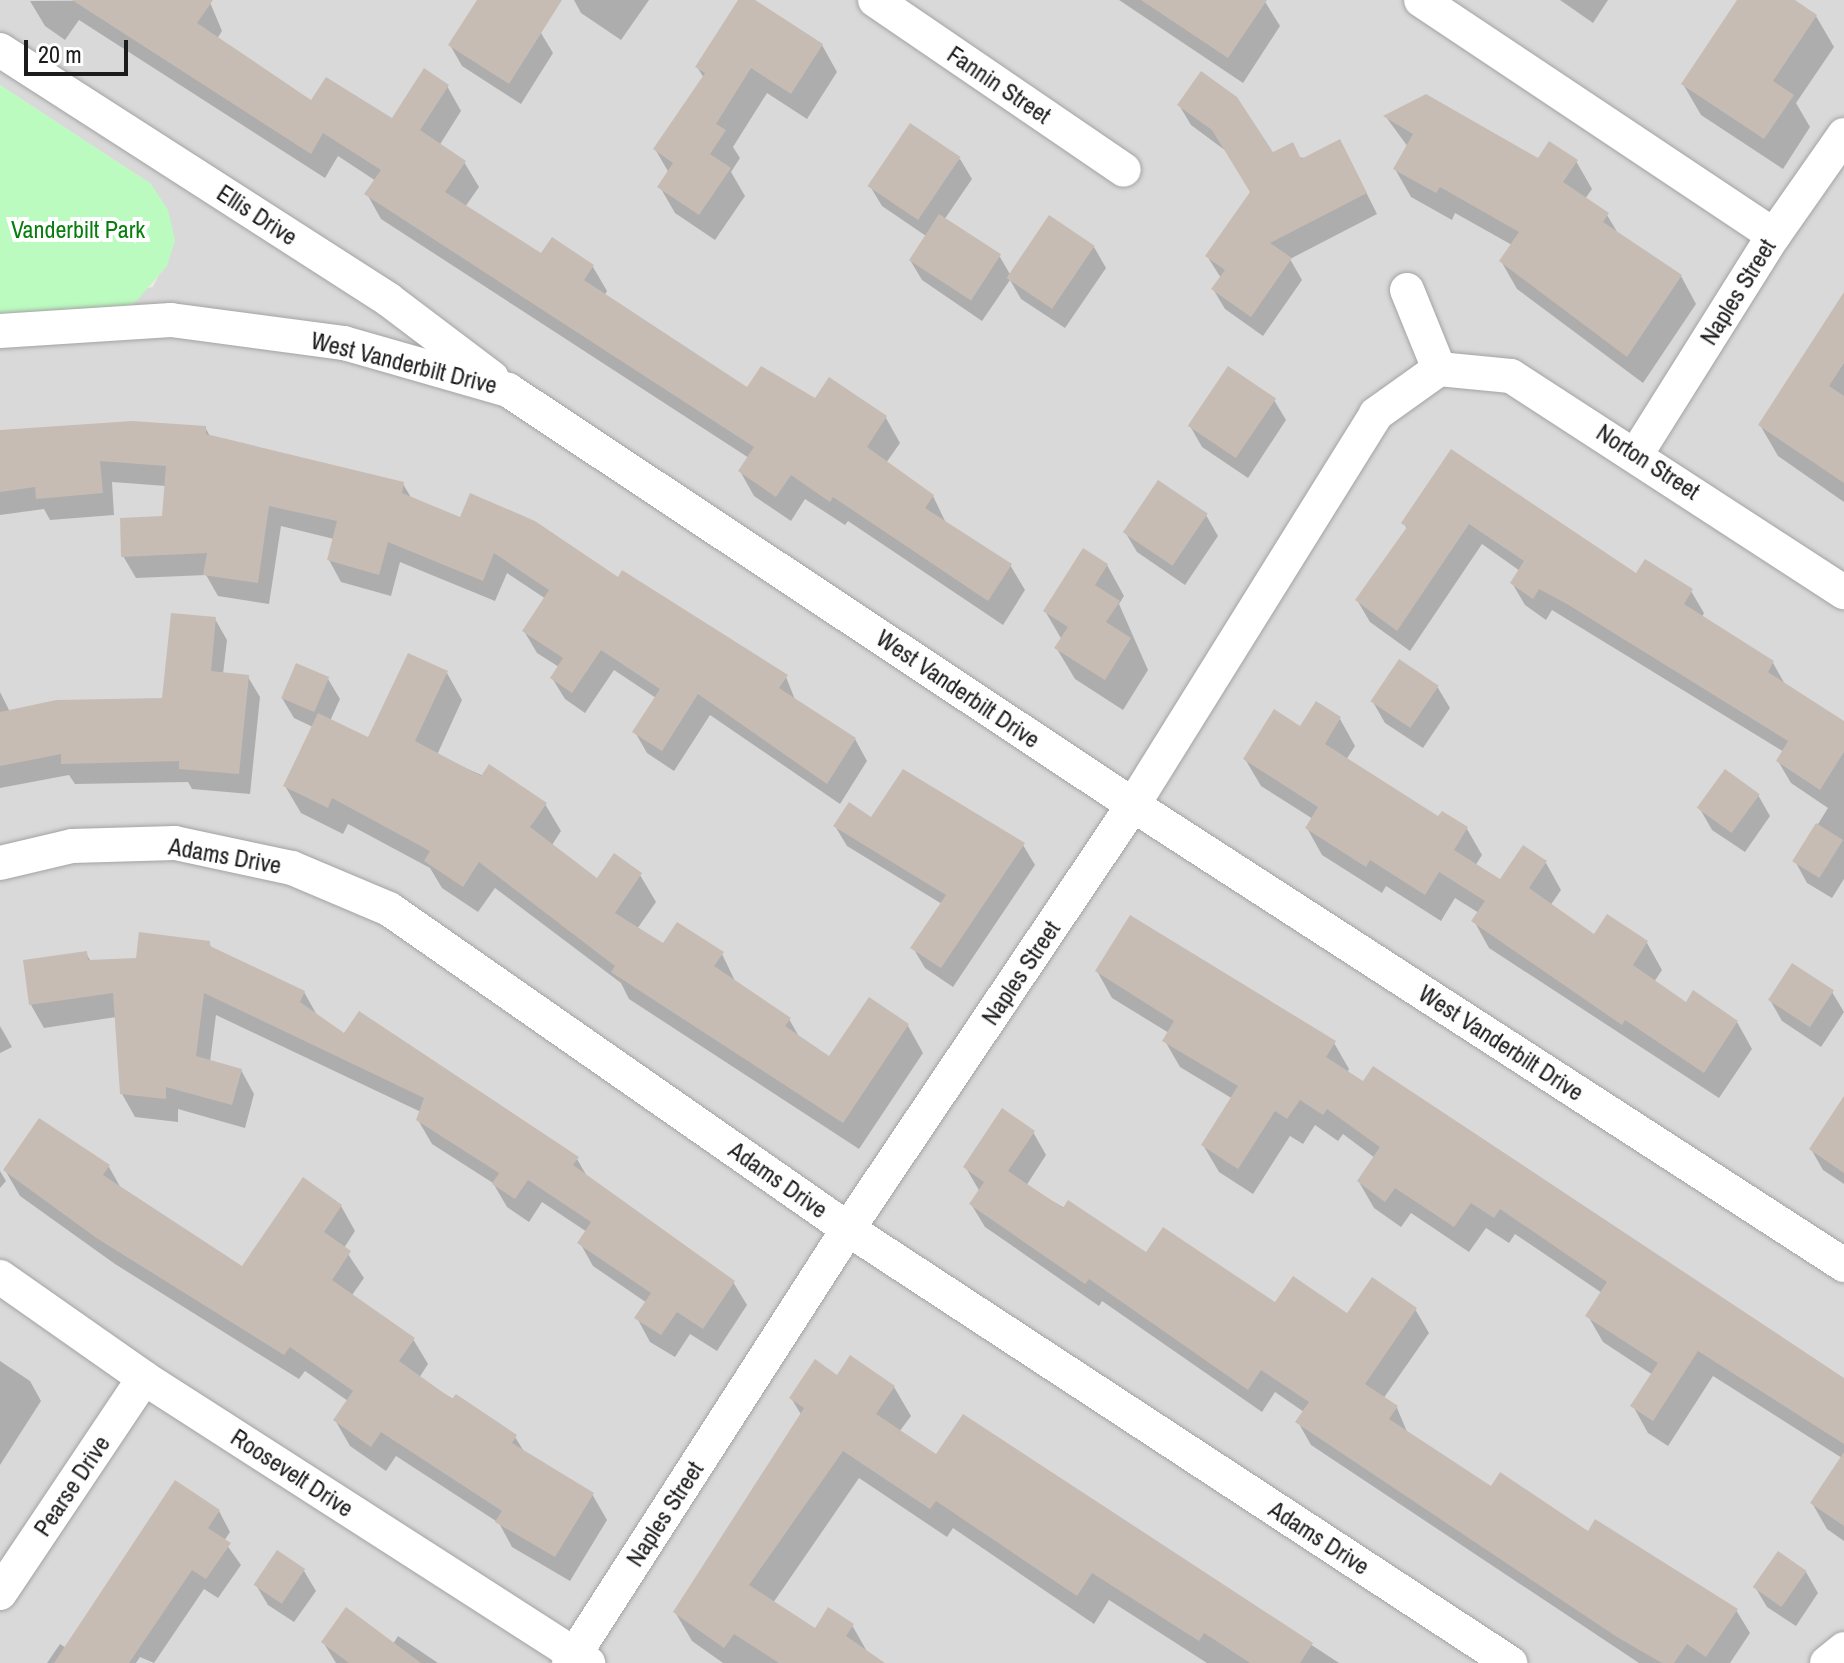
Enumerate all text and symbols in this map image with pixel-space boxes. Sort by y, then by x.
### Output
scale bar [28,24,132,74]
text: 20 m [38,38,82,70]
street label: Fannin Street [942,40,1056,130]
street label: Ellis Drive [212,179,302,251]
park label: Vanderbilt Park [11,216,145,244]
street label: Naples Street [1694,234,1782,350]
street label: West Vanderbilt Drive [308,326,500,400]
street label: Norton Street [1591,418,1705,506]
street label: West Vanderbilt Drive [871,624,1045,754]
street label: Adams Drive [166,832,284,880]
street label: Naples Street [976,916,1066,1030]
street label: West Vanderbilt Drive [1413,979,1589,1107]
street label: Adams Drive [723,1136,833,1224]
street label: Roosevelt Drive [225,1423,359,1523]
street label: Pearse Drive [28,1430,116,1542]
street label: Naples Street [620,1456,710,1572]
street label: Adams Drive [1263,1495,1375,1581]

